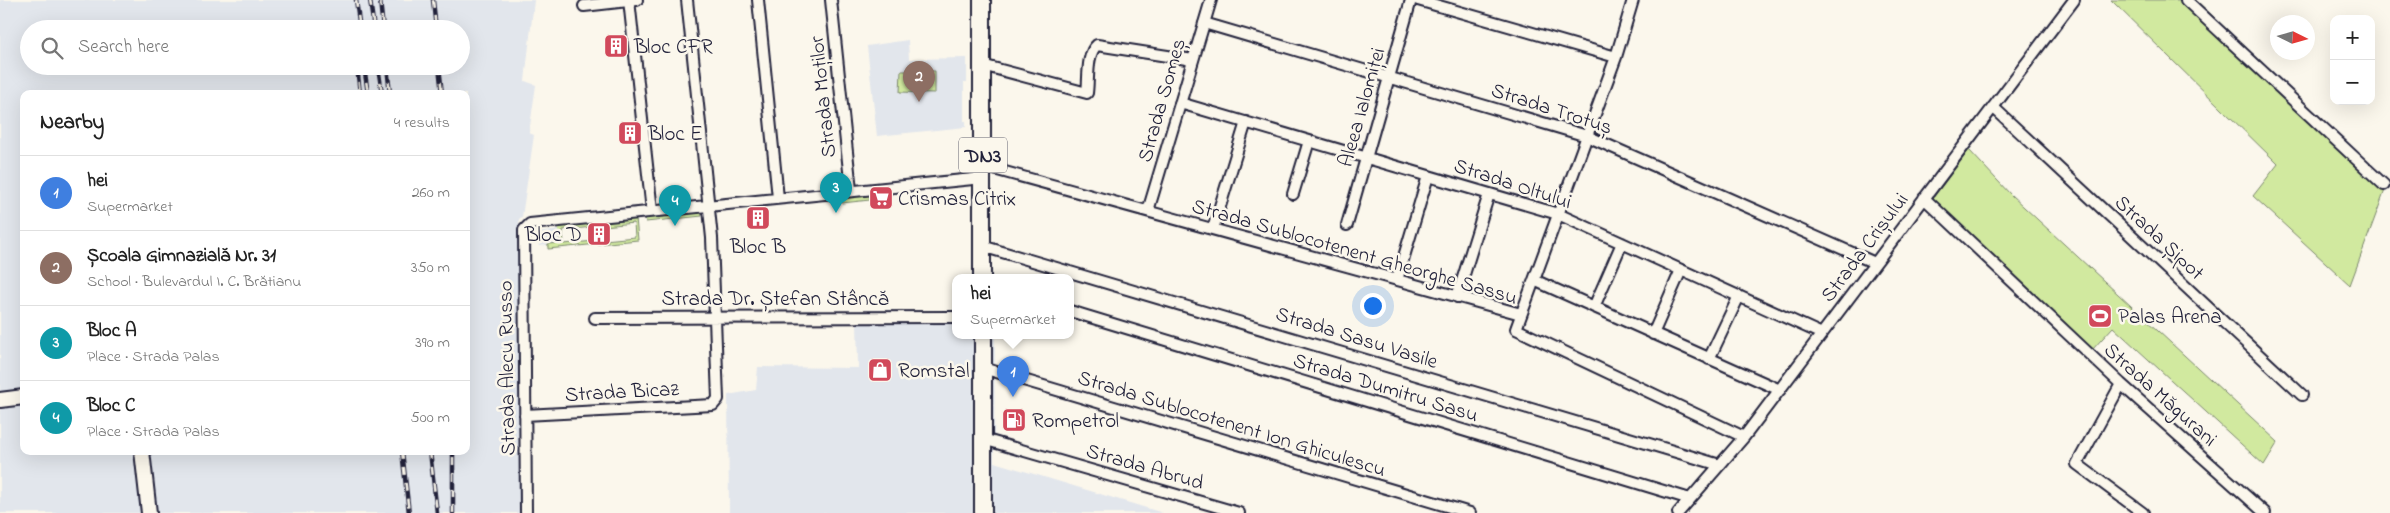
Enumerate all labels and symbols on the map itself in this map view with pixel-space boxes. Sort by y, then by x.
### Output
north arrow [2270,15,2315,60]
building icon: Bloc CFR [603,33,629,59]
place label: Bloc CFR [633,33,713,63]
street label: Strada Moților [803,34,845,159]
street label: Strada Someș [1131,35,1195,166]
street label: Aleea Ialomiței [1332,44,1394,171]
pin: 2 [903,61,935,102]
street label: Strada Trotuș [1487,76,1616,144]
building icon: Bloc E [617,120,643,146]
place label: Bloc E [647,120,703,150]
road number: DN3 [959,138,1007,172]
street label: Strada Oltului [1450,152,1575,218]
pin: 3 [820,172,852,213]
pin: 4 [659,185,691,226]
supermarket icon: Crismas Citrix [868,185,894,211]
place label: Crismas Citrix [898,185,1016,215]
street label: Strada Crișului [1814,187,1917,309]
street label: Strada Șipot [2107,189,2210,288]
street label: Strada Sublocotenent Gheorghe Sassu [1187,192,1521,316]
building icon: Bloc B [745,205,771,231]
place label: Bloc D [524,221,582,251]
building icon: Bloc D [586,221,612,247]
place label: Bloc B [729,233,786,263]
street label: Strada Alecu Russo [491,280,525,456]
street label: Strada Dr. Ștefan Stâncă [661,285,889,315]
your location [1360,293,1386,319]
street label: Strada Sasu Vasile [1272,300,1442,378]
sports icon: Palas Arena [2087,303,2113,329]
place label: Palas Arena [2118,303,2222,333]
street label: Strada Măgurani [2095,336,2223,456]
street label: Strada Dumitru Sasu [1289,346,1482,431]
pin: 1 [997,356,1029,397]
shop icon: Romstal [867,357,893,383]
place label: Romstal [898,357,969,387]
street label: Strada Sublocotenent Ion Ghiculescu [1074,364,1389,486]
street label: Strada Bicaz [564,375,680,411]
fuel station icon: Rompetrol [1001,407,1027,433]
place label: Rompetrol [1032,407,1119,437]
street label: Strada Abrud [1082,437,1207,499]

